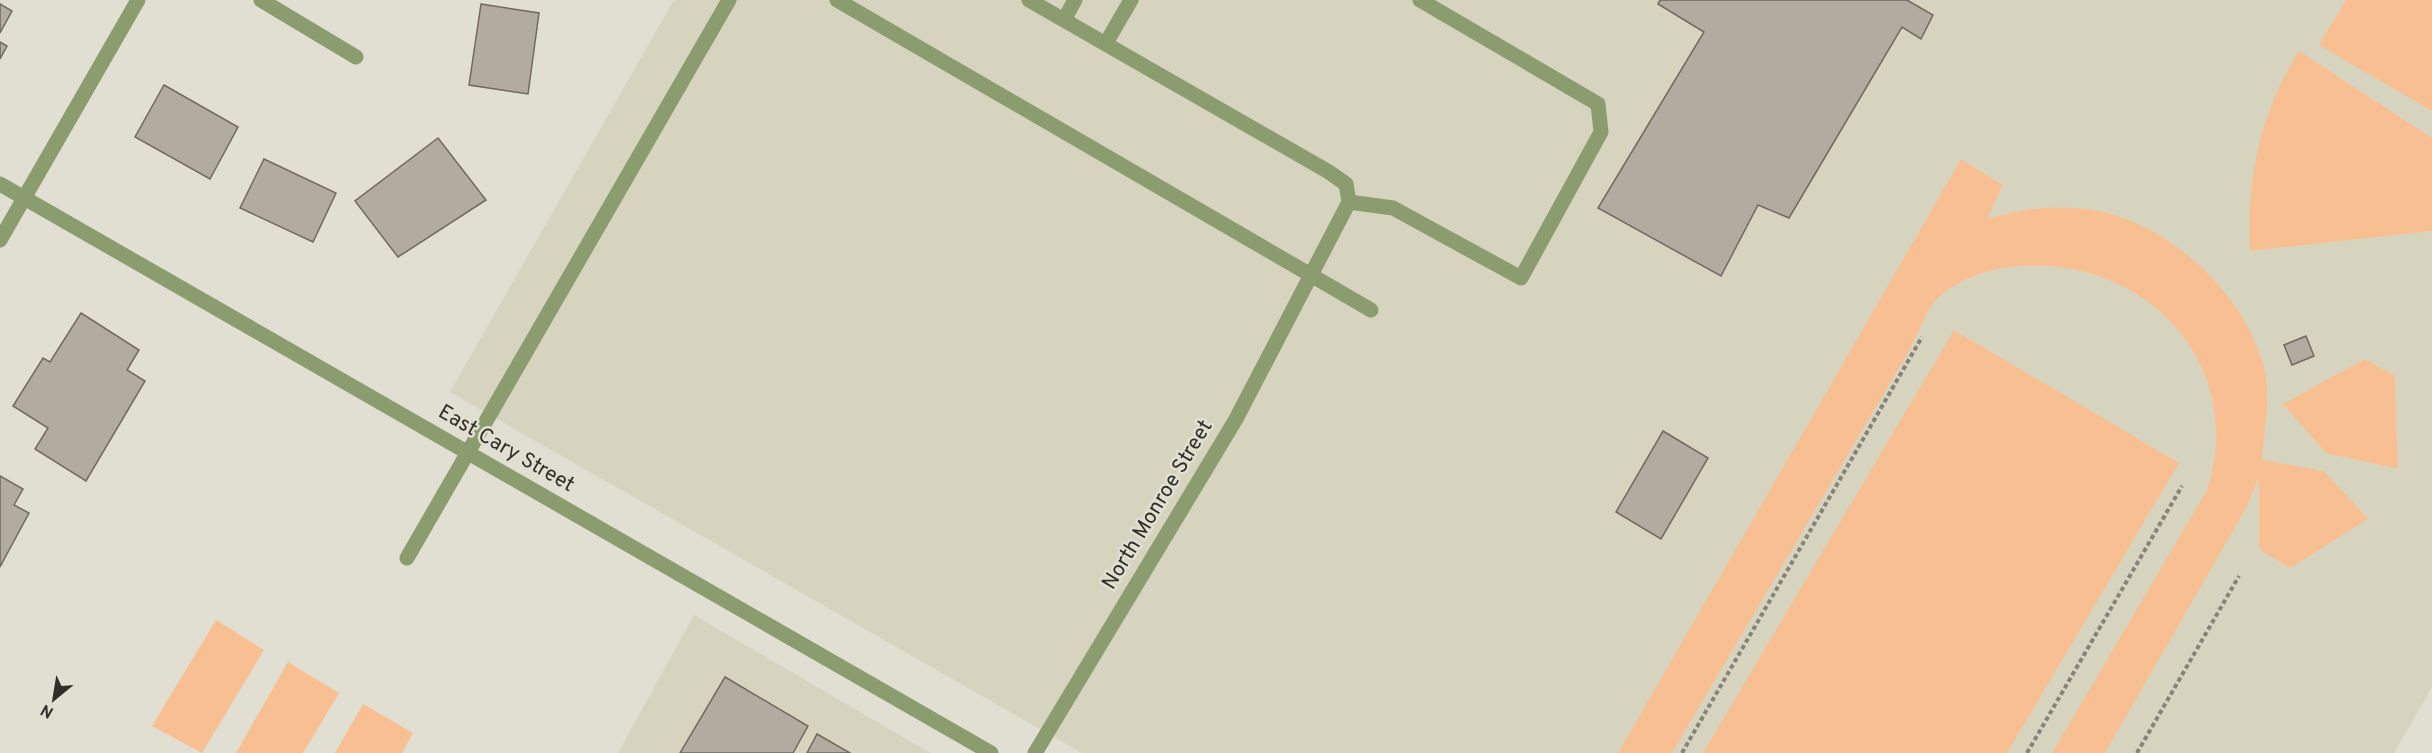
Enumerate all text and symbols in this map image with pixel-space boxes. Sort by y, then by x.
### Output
street label: East Cary Street [433,399,579,499]
street label: North Monroe Street [1097,415,1219,595]
north arrow [24,669,84,729]
text: N [38,699,57,722]

